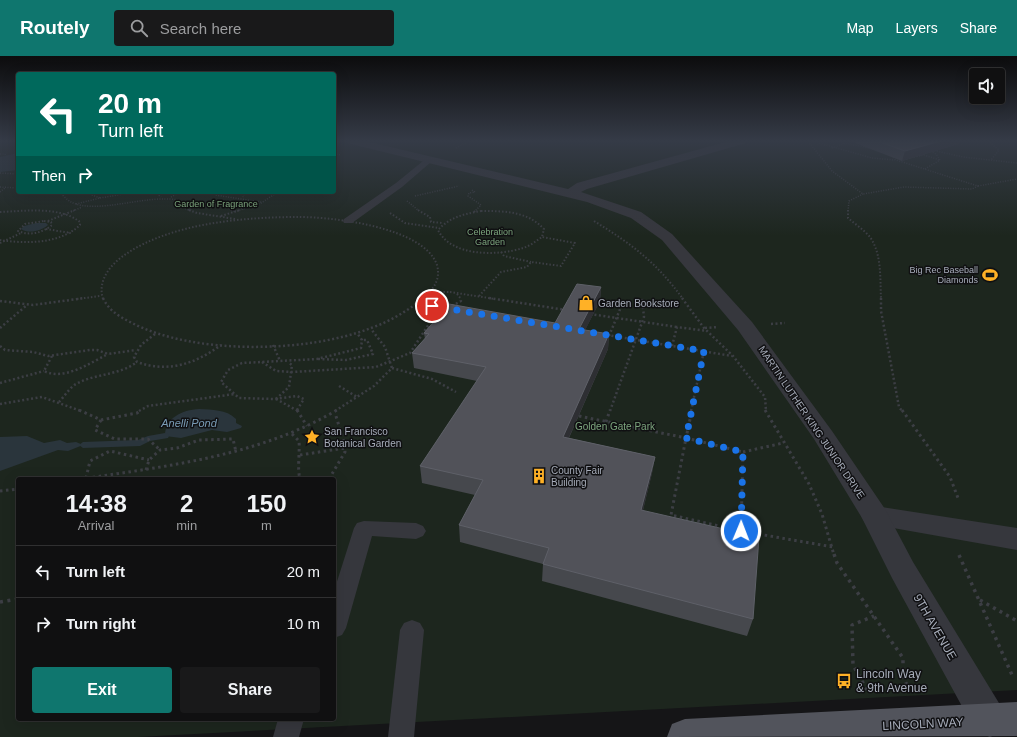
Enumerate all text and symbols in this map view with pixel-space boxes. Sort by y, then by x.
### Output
search box [114,10,394,46]
text: Routely [20,17,90,38]
icon: search [128,17,150,39]
text: Search here [160,20,241,37]
text: Map [846,20,874,36]
text: Layers [896,20,938,36]
text: Share [960,20,997,36]
map controls [969,68,1005,104]
button: sound [969,68,1005,104]
icon: left [32,88,84,140]
text: 20 m [98,88,162,119]
text: Turn left [98,121,163,141]
icon: right [74,164,96,186]
text: Then [32,167,66,184]
park label: Garden of Fragrance [174,199,258,209]
park label: Celebration Garden [467,227,513,247]
place label: Big Rec Baseball Diamonds [909,265,978,285]
sports icon: Big Rec Baseball Diamonds [981,266,999,284]
pin [415,289,449,323]
shop icon: Garden Bookstore [577,294,595,312]
icon: arrive [421,295,443,317]
place label: Garden Bookstore [598,298,680,309]
street label: MARTIN LUTHER KING JUNIOR DRIVE [756,344,867,501]
water label: Anelli Pond [160,417,218,429]
park label: Golden Gate Park [575,421,656,432]
place label: San Francisco Botanical Garden [324,426,401,449]
place icon: San Francisco Botanical Garden [303,428,321,446]
place label: County Fair Building [551,465,603,488]
building icon: County Fair Building [530,467,548,485]
text: 14:38 [65,490,127,517]
text: 2 [180,490,193,517]
text: 150 [247,490,287,517]
position arrow [720,510,762,552]
text: Arrival [78,518,115,533]
text: min [176,518,197,533]
text: m [261,518,272,533]
icon: left [32,561,54,583]
text: Turn left [66,563,125,580]
text: 20 m [287,563,320,580]
street label: 9TH AVENUE [910,592,960,662]
icon: right [32,613,54,635]
text: Turn right [66,615,136,632]
text: 10 m [287,615,320,632]
button: Exit [32,667,172,713]
button: Share [180,667,320,713]
place label: Lincoln Way & 9th Avenue [856,667,928,695]
bus stop icon: Lincoln Way & 9th Avenue [835,672,853,690]
street label: LINCOLN WAY [882,715,964,733]

